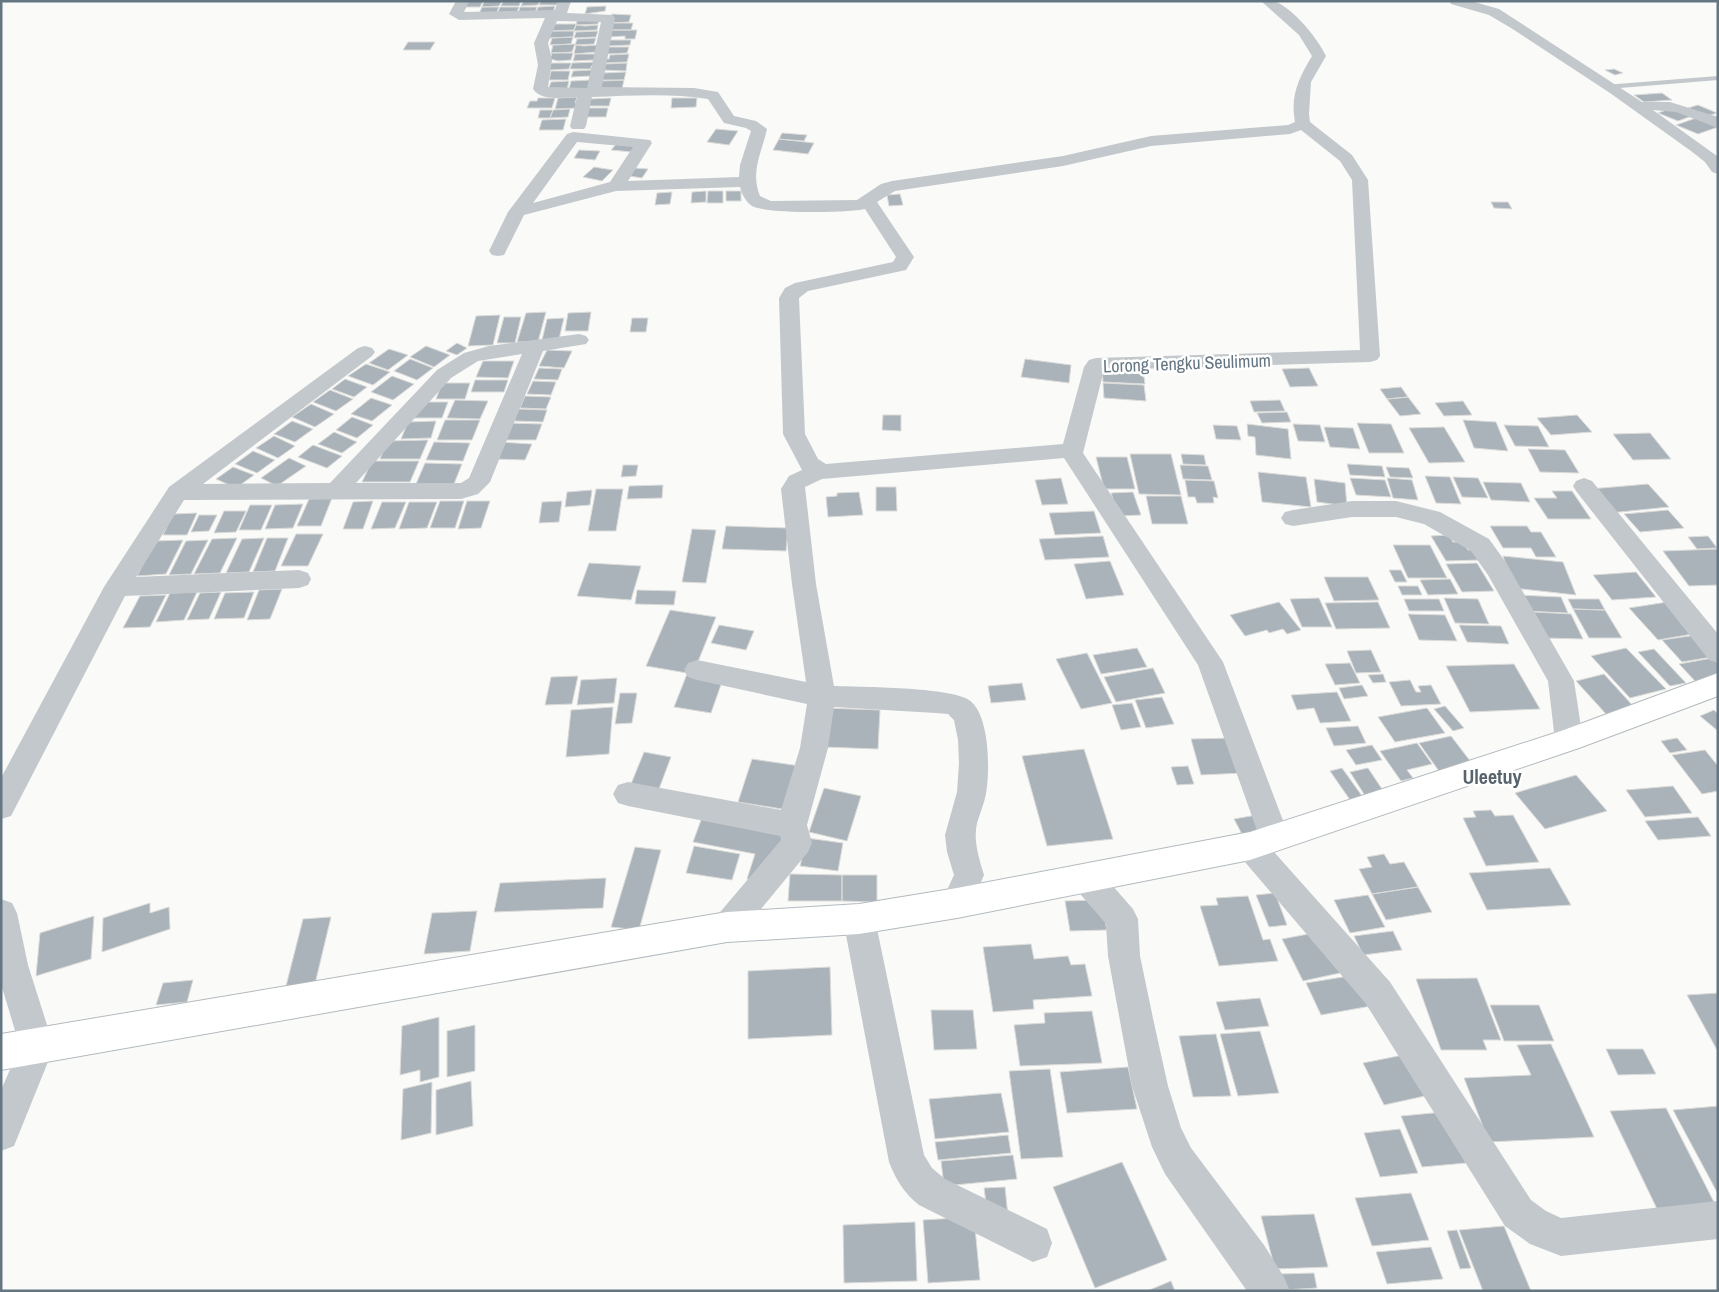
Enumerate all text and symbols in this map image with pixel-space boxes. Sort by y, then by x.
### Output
street label: Lorong Tengku Seulimum [1103,348,1271,378]
district label: Uleetuy [1462,763,1522,790]

